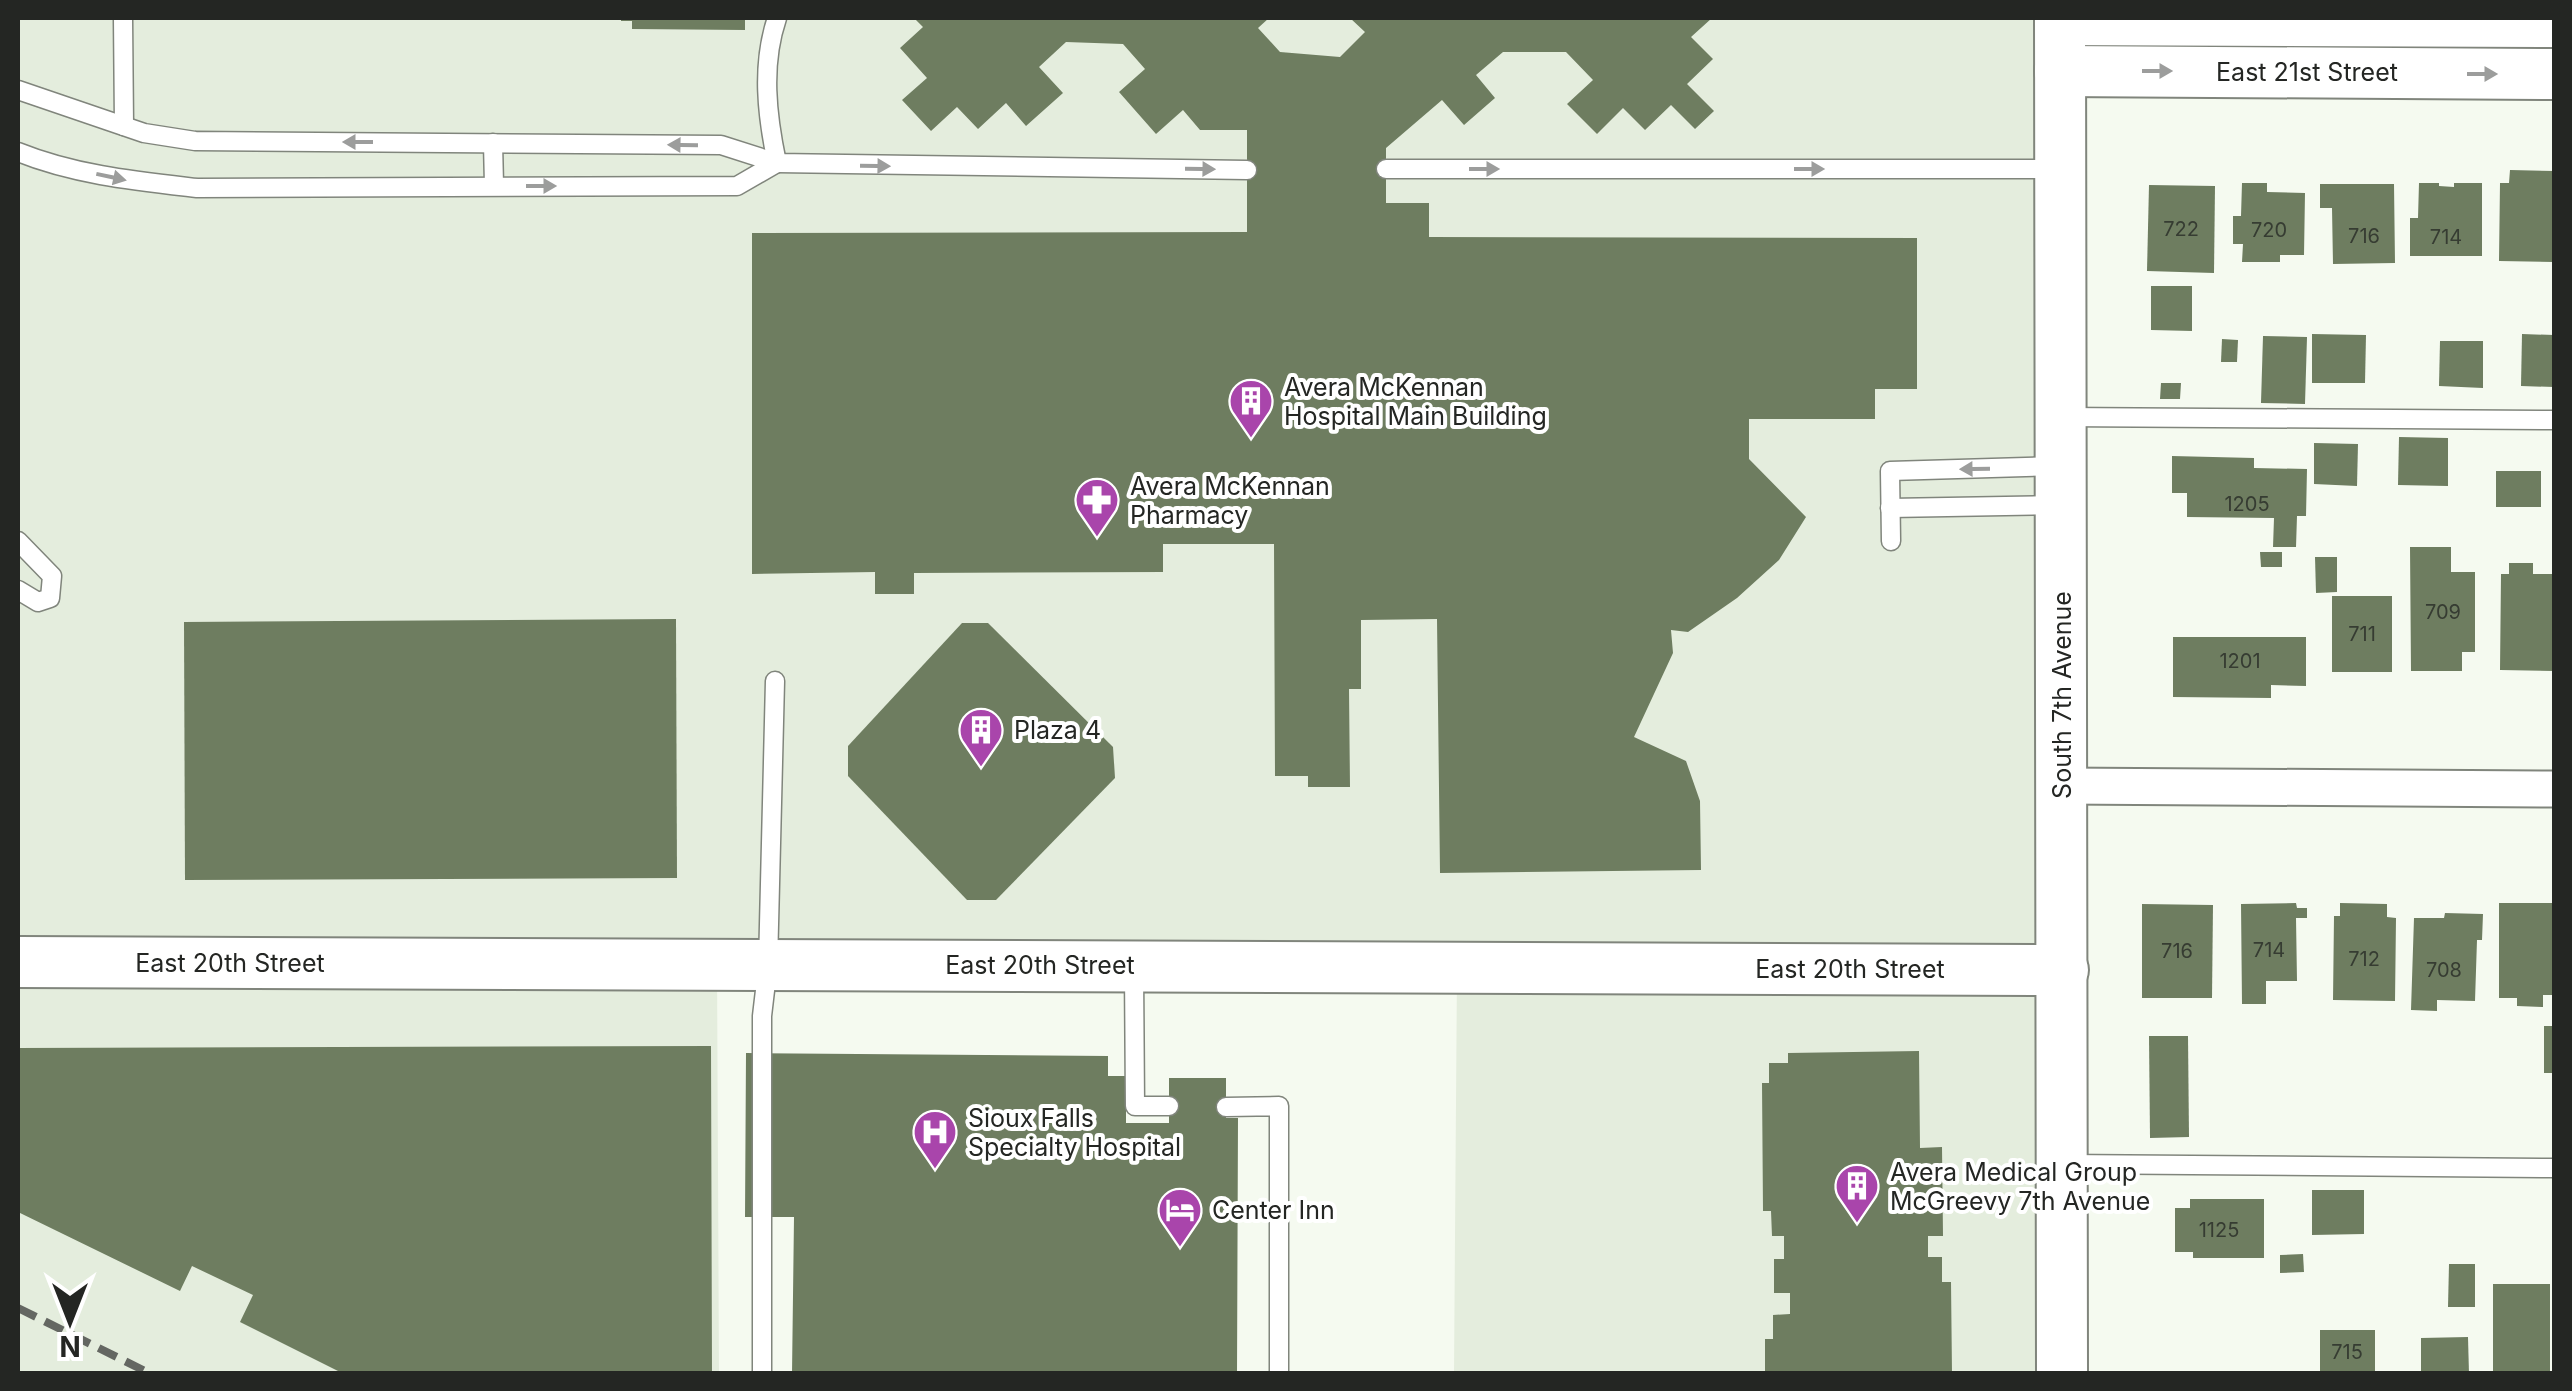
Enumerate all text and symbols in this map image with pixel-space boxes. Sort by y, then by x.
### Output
street label: East 21st Street [2216,57,2398,87]
one-way arrow [2142,63,2174,79]
one-way arrow [2467,66,2499,82]
one-way arrow [341,134,373,150]
one-way arrow [666,137,698,153]
one-way arrow [859,158,891,174]
one-way arrow [1184,161,1216,177]
one-way arrow [1468,161,1500,177]
one-way arrow [1793,161,1825,177]
one-way arrow [96,169,127,185]
one-way arrow [525,178,557,194]
house number: 722 [2163,217,2199,241]
house number: 720 [2251,218,2287,242]
house number: 716 [2348,224,2380,248]
house number: 714 [2430,225,2462,249]
place label: Avera McKennan Hospital Main Building [1284,372,1547,431]
building icon: Avera McKennan Hospital Main Building [1228,378,1274,439]
one-way arrow [1959,461,1991,477]
place label: Avera McKennan Pharmacy [1130,471,1330,530]
pharmacy icon: Avera McKennan Pharmacy [1074,477,1120,538]
house number: 1205 [2224,492,2270,516]
street label: South 7th Avenue [2047,591,2077,799]
house number: 709 [2425,600,2461,624]
house number: 711 [2348,622,2376,646]
house number: 1201 [2219,649,2261,673]
building icon: Plaza 4 [958,707,1004,768]
place label: Plaza 4 [1014,715,1101,745]
house number: 714 [2253,938,2285,962]
house number: 716 [2161,939,2193,963]
house number: 712 [2348,947,2380,971]
street label: East 20th Street [135,948,325,978]
street label: East 20th Street [945,950,1135,980]
street label: East 20th Street [1755,954,1945,984]
house number: 708 [2426,958,2462,982]
place label: Sioux Falls Specialty Hospital [968,1103,1181,1162]
hospital icon: Sioux Falls Specialty Hospital [912,1109,958,1170]
place label: Avera Medical Group McGreevy 7th Avenue [1890,1157,2150,1216]
building icon: Avera Medical Group McGreevy 7th Avenue [1834,1163,1880,1224]
hotel icon: Center Inn [1157,1187,1203,1248]
place label: Center Inn [1212,1195,1335,1225]
house number: 1125 [2199,1218,2239,1242]
north arrow [20,1271,120,1371]
text: N [59,1329,81,1363]
house number: 715 [2331,1340,2363,1364]

